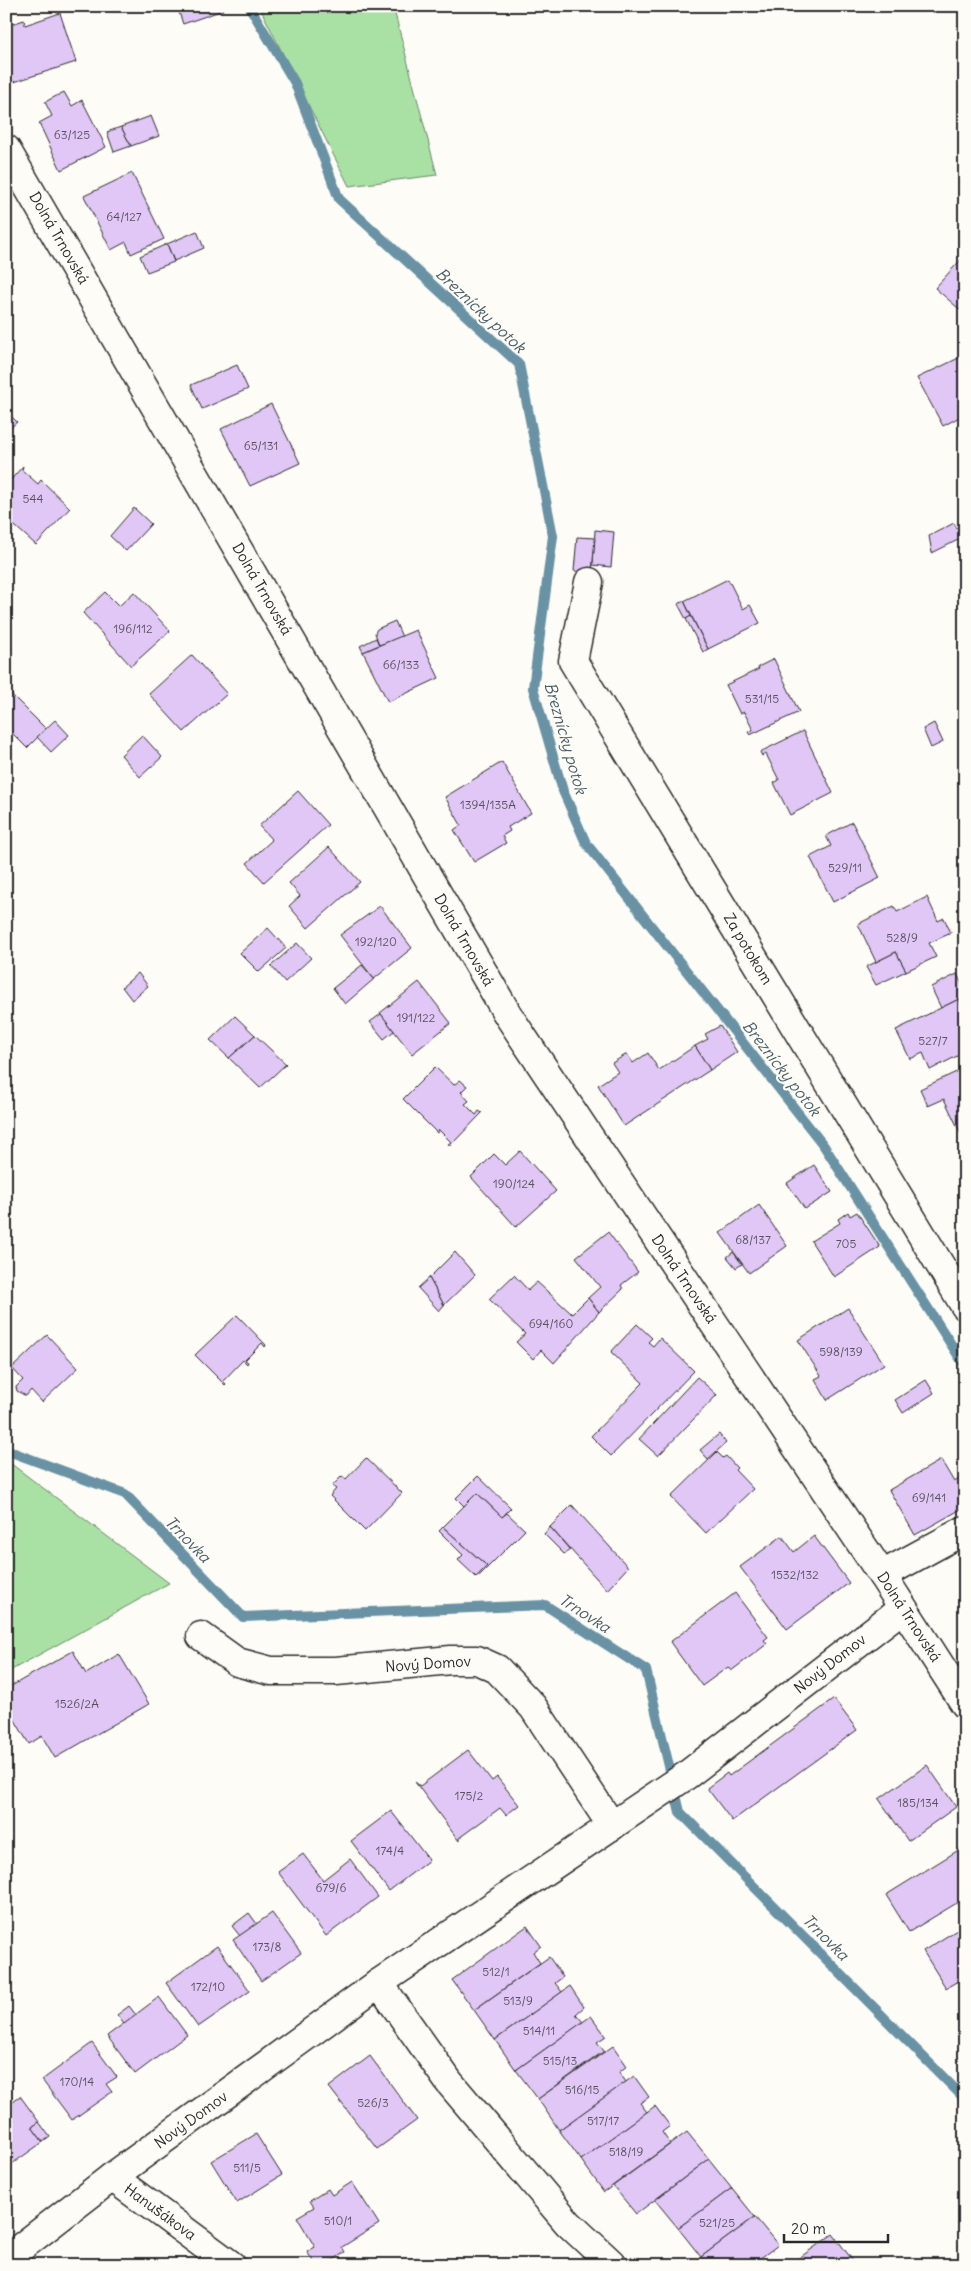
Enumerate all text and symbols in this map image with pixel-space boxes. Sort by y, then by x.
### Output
house number: 63/125 [54,127,90,142]
street label: Dolná Trnovská [25,188,94,288]
house number: 64/127 [106,209,142,224]
water label: Breznícky potok [432,263,531,358]
house number: 65/131 [244,438,278,453]
house number: 544 [23,491,43,506]
street label: Dolná Trnovská [228,539,297,639]
house number: 196/112 [113,621,153,636]
house number: 66/133 [383,657,419,672]
water label: Breznícky potok [540,680,592,798]
house number: 531/15 [745,691,779,706]
house number: 1394/135A [460,797,516,812]
house number: 529/11 [828,860,862,875]
street label: Dolná Trnovská [430,890,499,990]
street label: Za potokom [720,910,777,988]
house number: 528/9 [886,930,918,945]
house number: 192/120 [355,934,397,949]
house number: 191/122 [397,1010,436,1025]
water label: Breznícky potok [739,1016,827,1121]
house number: 527/7 [918,1033,948,1048]
house number: 190/124 [493,1176,535,1191]
street label: Dolná Trnovská [648,1230,721,1327]
house number: 68/137 [735,1232,771,1247]
house number: 705 [836,1236,856,1251]
house number: 694/160 [529,1316,573,1331]
house number: 598/139 [819,1344,863,1359]
house number: 69/141 [912,1490,946,1505]
water label: Trnovka [161,1512,216,1567]
house number: 1532/132 [771,1567,819,1582]
street label: Dolná Trnovská [873,1568,946,1666]
water label: Trnovka [556,1589,615,1637]
street label: Nový Domov [790,1630,869,1698]
street label: Nový Domov [384,1651,471,1676]
house number: 1526/2A [55,1696,99,1711]
house number: 175/2 [455,1788,484,1803]
house number: 185/134 [897,1795,939,1810]
house number: 174/4 [376,1843,404,1858]
house number: 679/6 [316,1880,346,1895]
water label: Trnovka [799,1910,854,1965]
house number: 173/8 [253,1939,281,1954]
house number: 512/1 [482,1964,510,1979]
house number: 172/10 [191,1979,225,1994]
house number: 513/9 [503,1993,533,2008]
house number: 514/11 [523,2023,555,2038]
house number: 515/13 [543,2053,577,2068]
house number: 170/14 [60,2074,94,2089]
house number: 516/15 [565,2082,599,2097]
street label: Nový Domov [150,2087,231,2153]
house number: 526/3 [357,2095,389,2110]
house number: 517/17 [587,2113,619,2128]
house number: 518/19 [609,2144,643,2159]
house number: 511/5 [233,2160,261,2175]
street label: Hanušákova [121,2179,200,2244]
scale bar [784,2211,887,2243]
house number: 510/1 [324,2213,352,2228]
house number: 521/25 [699,2215,735,2230]
text: 20 m [791,2219,826,2238]

